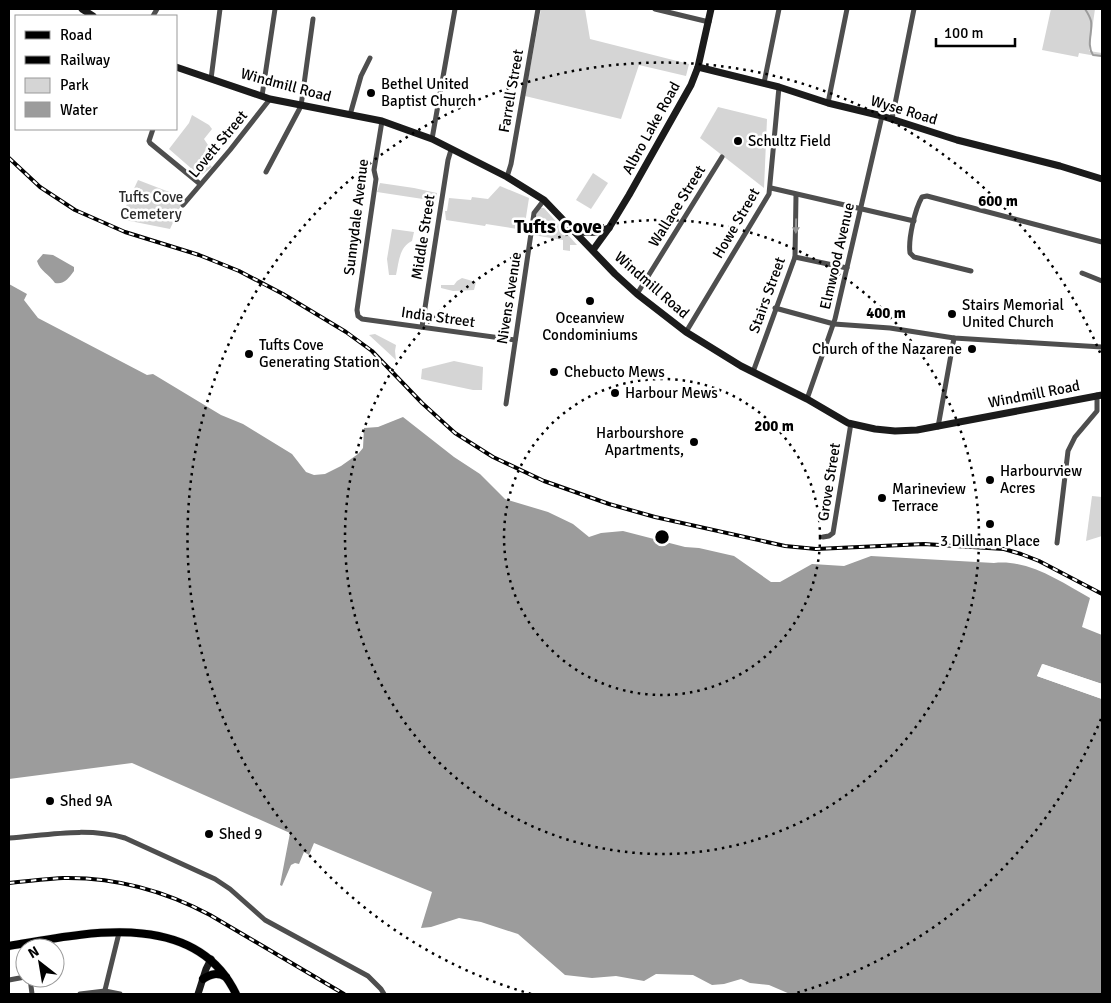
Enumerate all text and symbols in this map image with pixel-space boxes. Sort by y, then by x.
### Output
legend [15,15,178,130]
scale bar [936,15,1015,47]
text: 100 m [944,24,984,42]
text: Road [60,26,92,44]
street label: Farrell Street [495,48,527,134]
text: Railway [60,51,110,69]
street label: Windmill Road [239,64,333,106]
place label: Bethel United Baptist Church [381,75,476,110]
text: Park [60,76,89,94]
street label: Albro Lake Road [618,79,684,177]
marker: Bethel United Baptist Church [365,87,377,99]
street label: Wyse Road [868,91,940,129]
text: Water [60,101,98,119]
street label: Lovett Street [185,107,251,181]
place label: Schultz Field [748,132,831,150]
marker: Schultz Field [732,135,744,147]
street label: Sunnydale Avenue [340,158,372,276]
street label: Wallace Street [645,162,709,250]
street label: Howe Street [709,185,763,261]
park label: Tufts Cove Cemetery [119,188,183,223]
text: 600 m [978,192,1018,210]
street label: Middle Street [407,193,439,281]
street label: Elmwood Avenue [816,201,858,311]
district label: Tufts Cove [514,214,602,239]
one-way arrow [792,218,800,234]
street label: Windmill Road [611,248,693,322]
street label: Nivens Avenue [493,251,525,345]
street label: Stairs Street [745,254,789,336]
marker: Oceanview Condominiums [584,295,596,307]
place label: Stairs Memorial United Church [962,296,1064,331]
street label: India Street [400,303,476,331]
text: 400 m [866,304,906,322]
marker: Stairs Memorial United Church [946,308,958,320]
place label: Oceanview Condominiums [542,309,638,344]
place label: Tufts Cove Generating Station [259,336,380,371]
place label: Church of the Nazarene [812,340,962,358]
marker: Church of the Nazarene [966,343,978,355]
marker: Tufts Cove Generating Station [243,348,255,360]
place label: Chebucto Mews [564,363,665,381]
marker: Chebucto Mews [548,366,560,378]
street label: Windmill Road [987,376,1081,412]
place label: Harbour Mews [625,384,718,402]
marker: Harbour Mews [609,387,621,399]
text: 200 m [754,417,794,435]
place label: Harbourshore Apartments, [596,424,684,459]
marker: Harbourshore Apartments, [688,436,700,448]
street label: Grove Street [814,442,844,522]
place label: Harbourview Acres [1000,462,1082,497]
marker: Harbourview Acres [984,474,996,486]
place label: Marineview Terrace [892,480,966,515]
marker: Marineview Terrace [876,492,888,504]
marker: 3 Dillman Place [984,518,996,530]
centre of rings [653,528,671,546]
place label: 3 Dillman Place [940,532,1040,550]
place label: Shed 9A [60,792,113,810]
marker: Shed 9A [44,795,56,807]
place label: Shed 9 [219,825,262,843]
marker: Shed 9 [203,828,215,840]
north arrow [15,938,65,988]
text: N [25,942,42,962]

